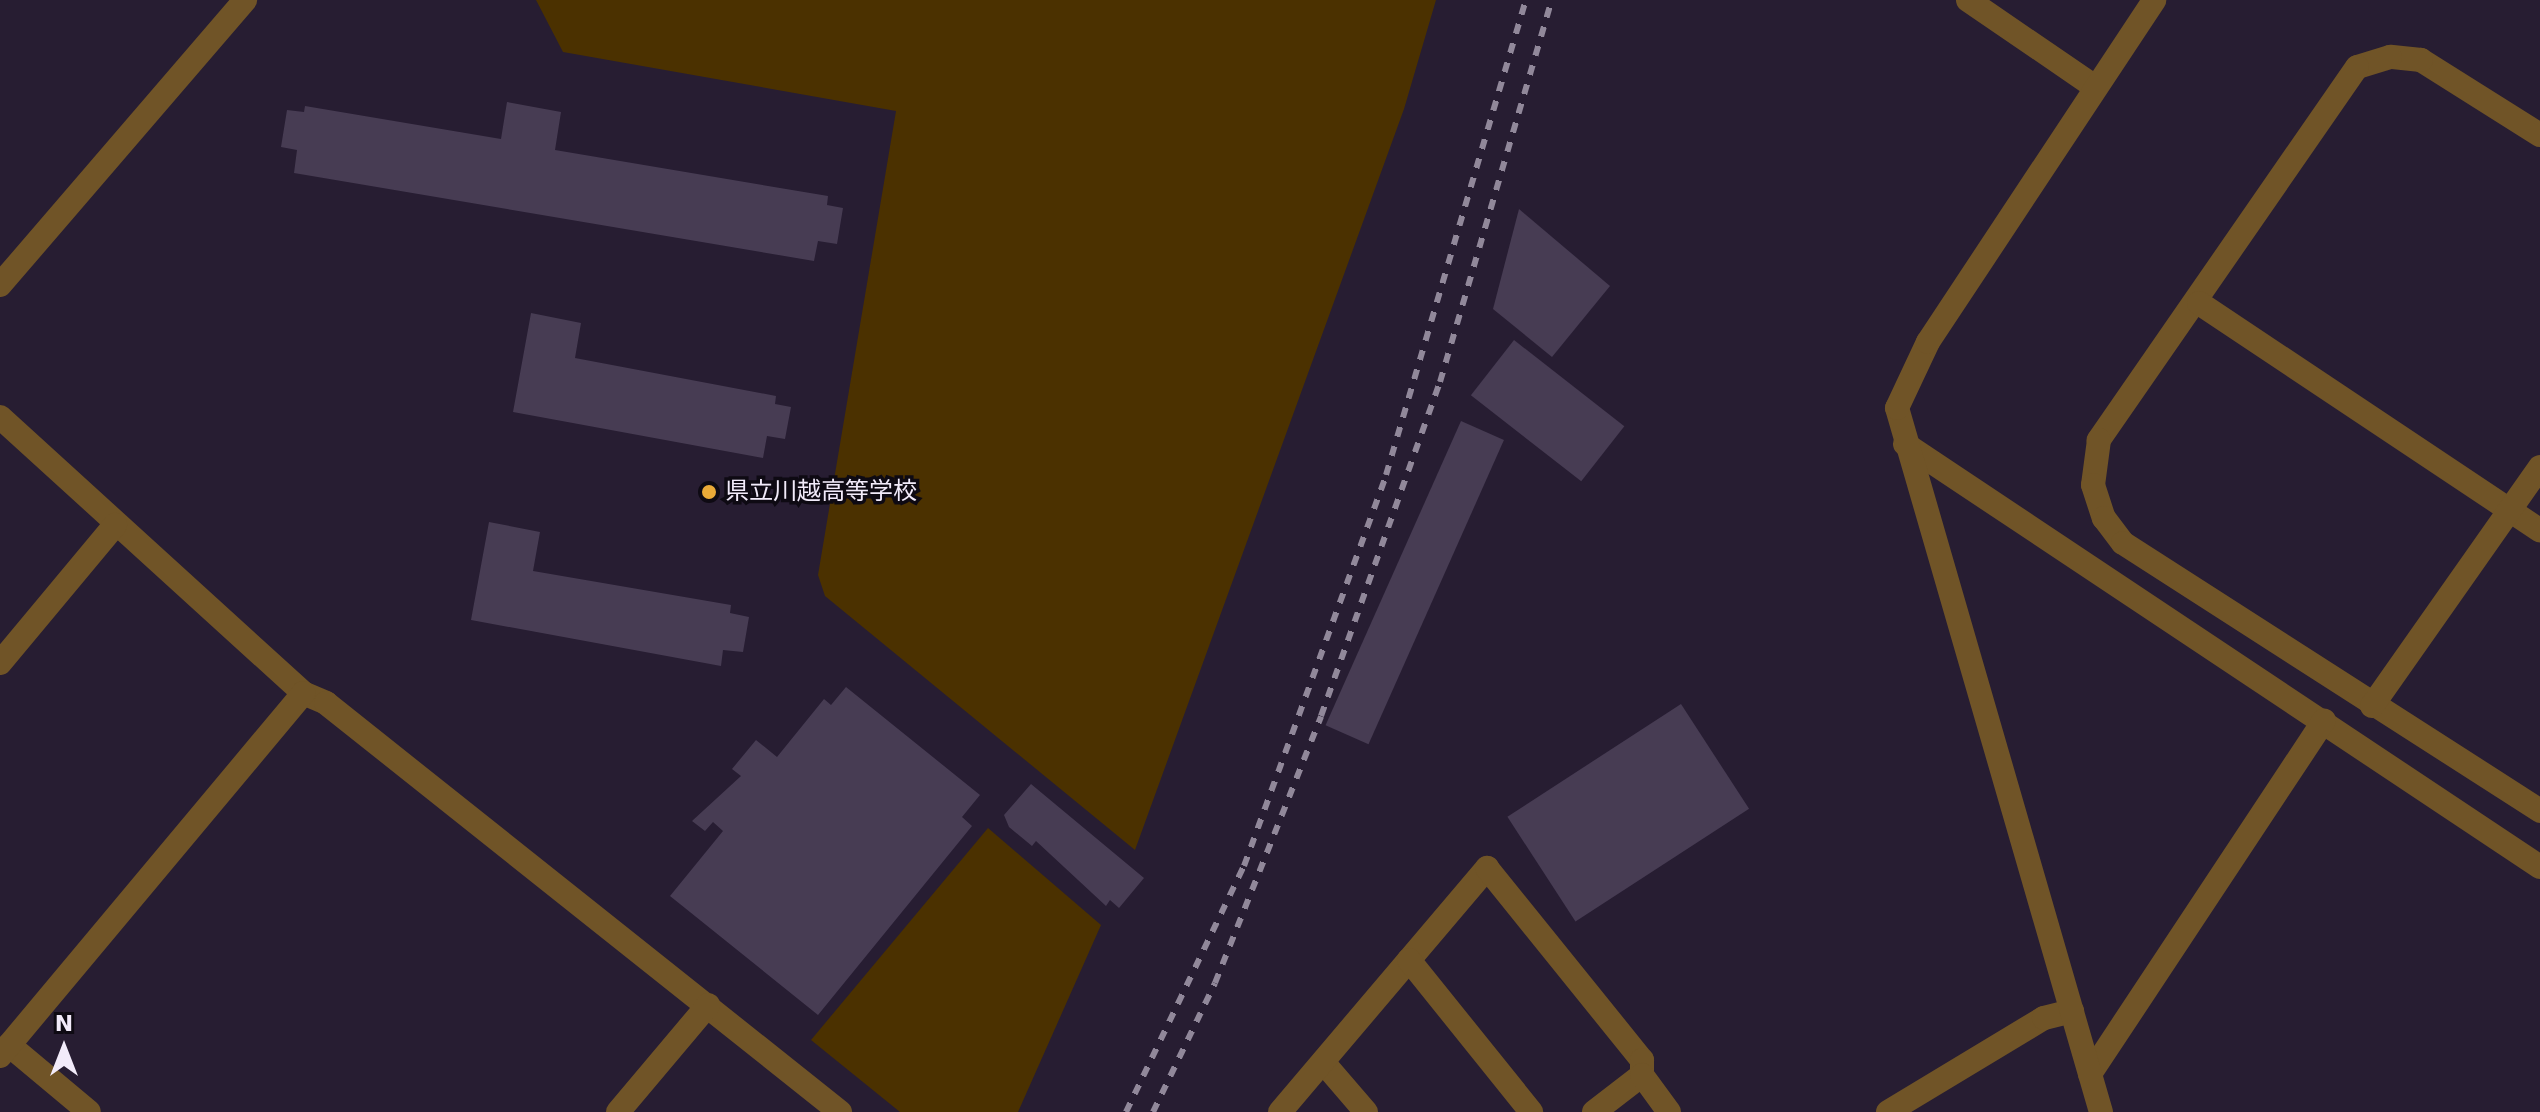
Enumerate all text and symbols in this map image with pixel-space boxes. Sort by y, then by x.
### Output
place label: 県立川越高等学校 [725,478,917,506]
marker: 県立川越高等学校 [700,483,718,501]
north arrow [24,1008,104,1088]
text: N [55,1011,73,1036]

